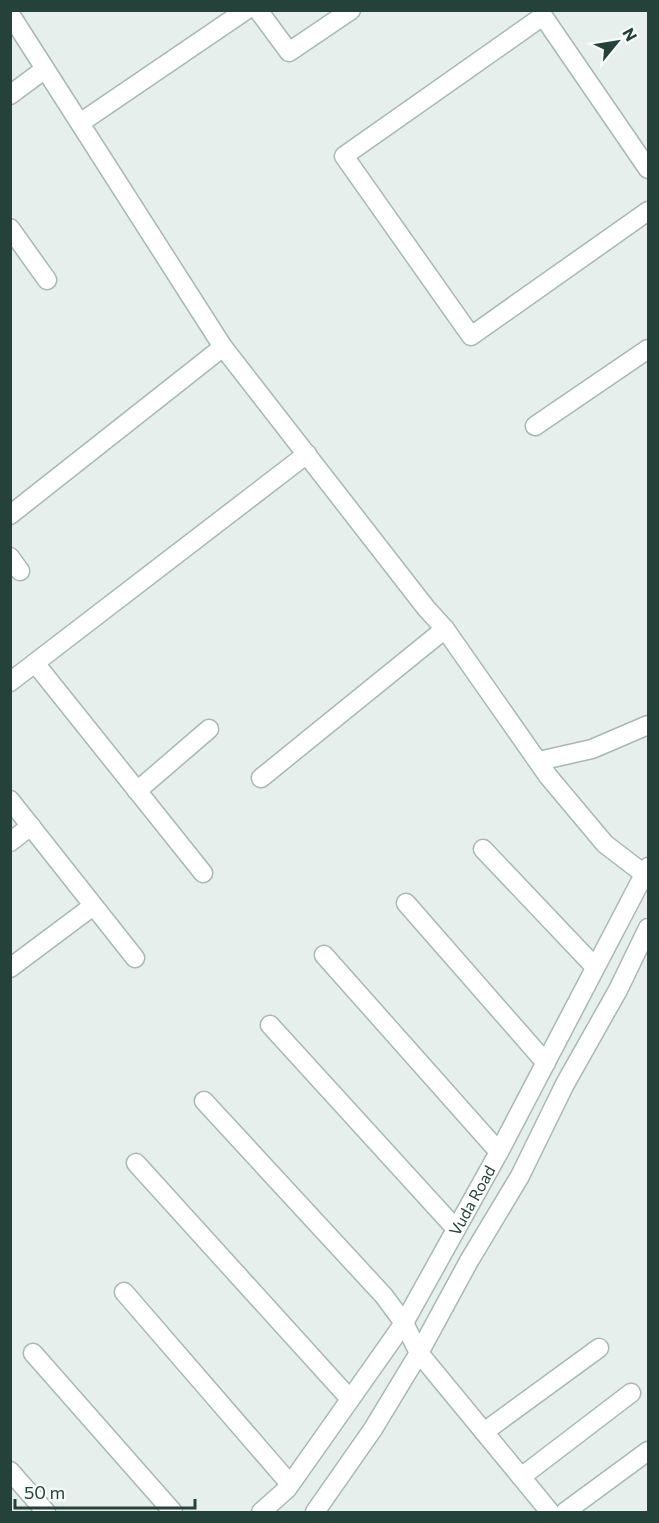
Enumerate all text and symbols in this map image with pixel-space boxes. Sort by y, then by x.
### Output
north arrow [587,12,647,72]
text: N [619,24,642,44]
street label: Vuda Road [445,1162,499,1239]
scale bar [15,1472,195,1510]
text: 50 m [24,1481,65,1503]

